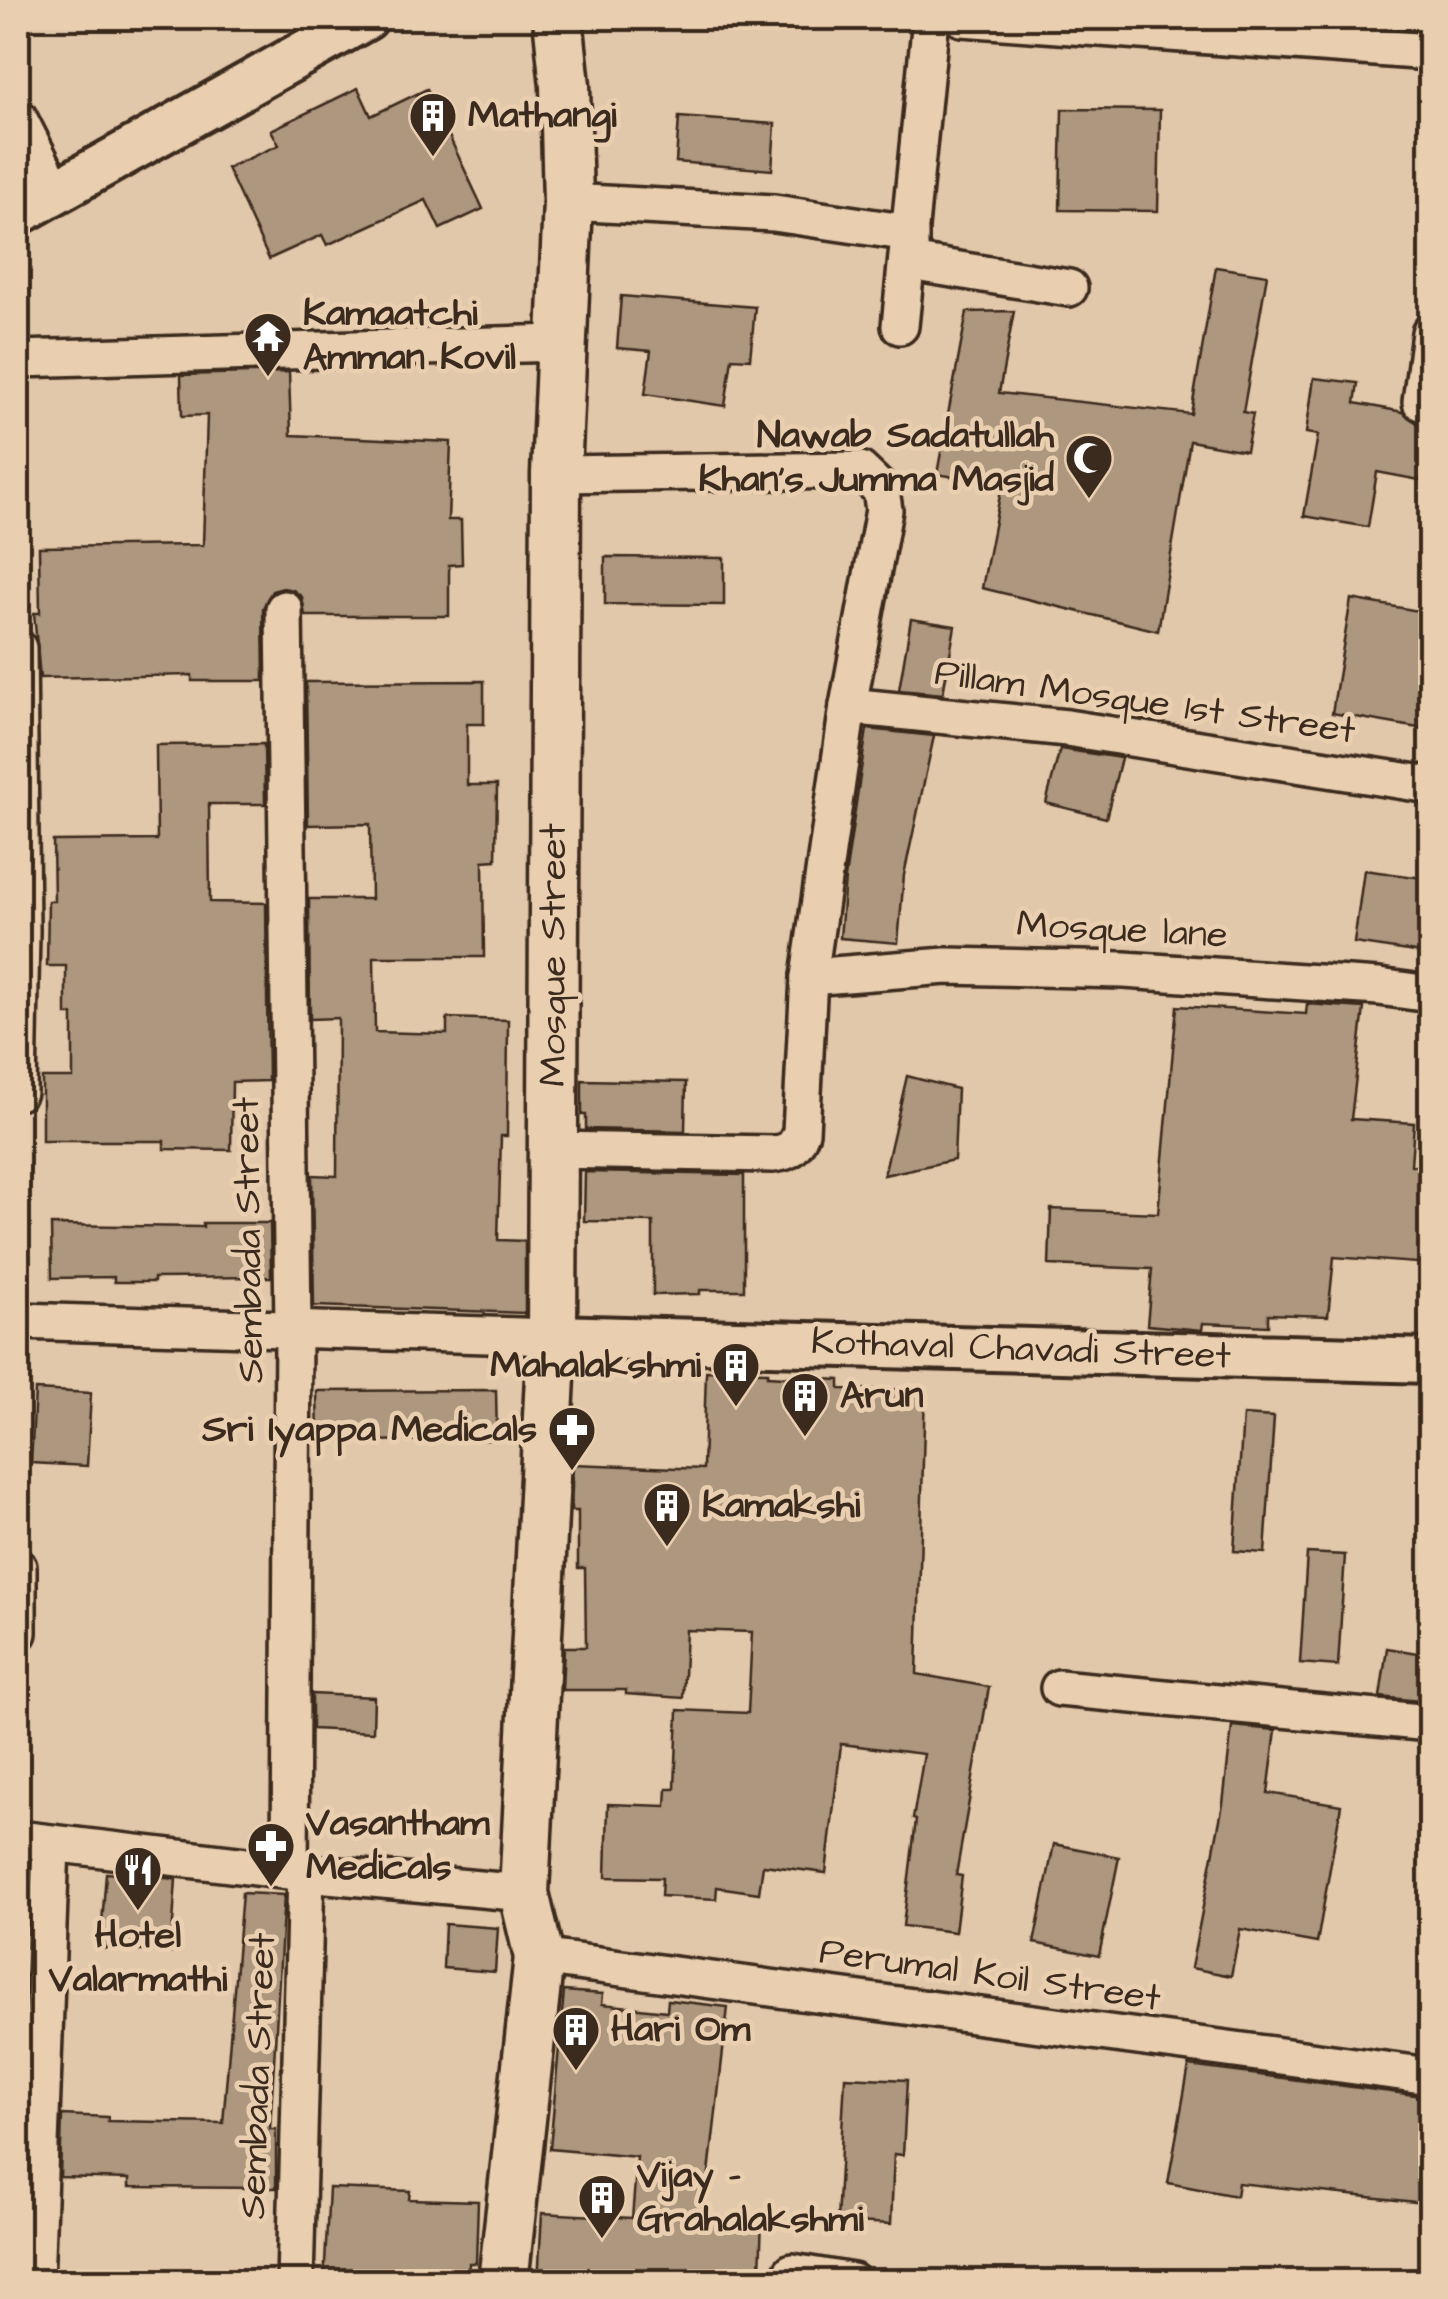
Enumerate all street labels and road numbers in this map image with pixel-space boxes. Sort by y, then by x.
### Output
street label: Pillam Mosque 1st Street [931,647,1359,757]
street label: Mosque Street [528,823,580,1087]
street label: Mosque lane [1015,899,1229,961]
street label: Sembada Street [221,1096,277,1384]
street label: Kothaval Chavadi Street [810,1316,1232,1382]
street label: Perumal Koil Street [816,1925,1164,2025]
street label: Sembada Street [227,1932,289,2220]

